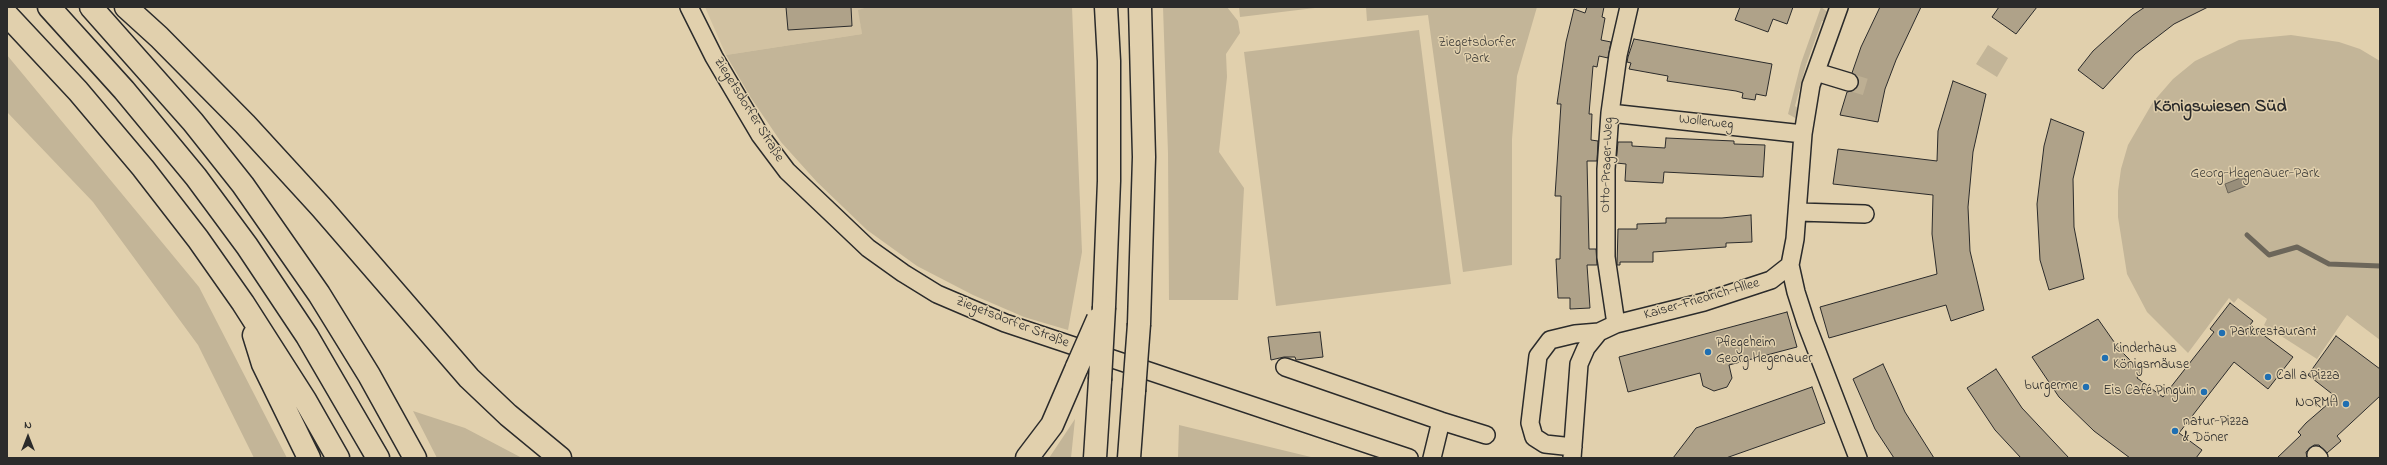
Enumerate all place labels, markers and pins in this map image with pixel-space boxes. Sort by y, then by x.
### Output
place label: Parkrestaurant [2230,325,2317,341]
marker: Parkrestaurant [2217,328,2227,338]
place label: Pflegeheim Georg Hegenauer [1716,336,1812,368]
place label: Kinderhaus Königsmäuse [2113,342,2189,374]
marker: Pflegeheim Georg Hegenauer [1703,347,1713,357]
marker: Kinderhaus Königsmäuse [2100,353,2110,363]
place label: Call a Pizza [2276,369,2340,385]
marker: Call a Pizza [2263,372,2273,382]
place label: burgerme [2024,379,2078,395]
marker: burgerme [2081,382,2091,392]
place label: Eis Café Pinguin [2103,384,2196,400]
marker: Eis Café Pinguin [2199,387,2209,397]
place label: NORMA [2295,396,2338,412]
marker: NORMA [2341,399,2351,409]
place label: natur-Pizza & Döner [2183,415,2249,448]
marker: natur-Pizza & Döner [2170,426,2180,436]

